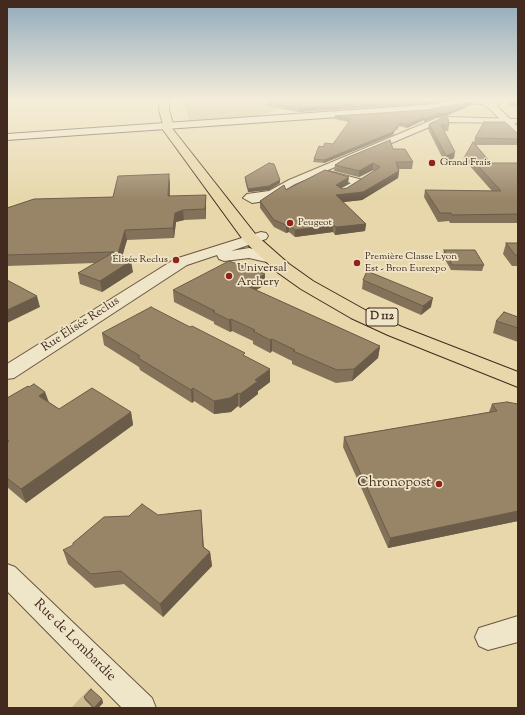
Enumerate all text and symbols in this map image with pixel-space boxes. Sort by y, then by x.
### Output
place label: Grand Frais [440,157,491,169]
marker: Grand Frais [427,158,437,168]
place label: Peugeot [298,217,332,229]
marker: Peugeot [285,218,295,228]
place label: Première Classe Lyon Est - Bron Eurexpo [365,251,457,274]
place label: Élisée Reclus [113,254,168,266]
marker: Élisée Reclus [171,255,181,265]
marker: Première Classe Lyon Est - Bron Eurexpo [352,258,362,268]
place label: Universal Archery [237,262,287,290]
marker: Universal Archery [224,271,234,281]
street label: Rue Élisée Reclus [39,294,123,356]
road number: D 112 [366,308,398,326]
place label: Chronopost [357,476,431,492]
marker: Chronopost [434,479,444,489]
street label: Rue de Lombardie [29,596,119,686]

